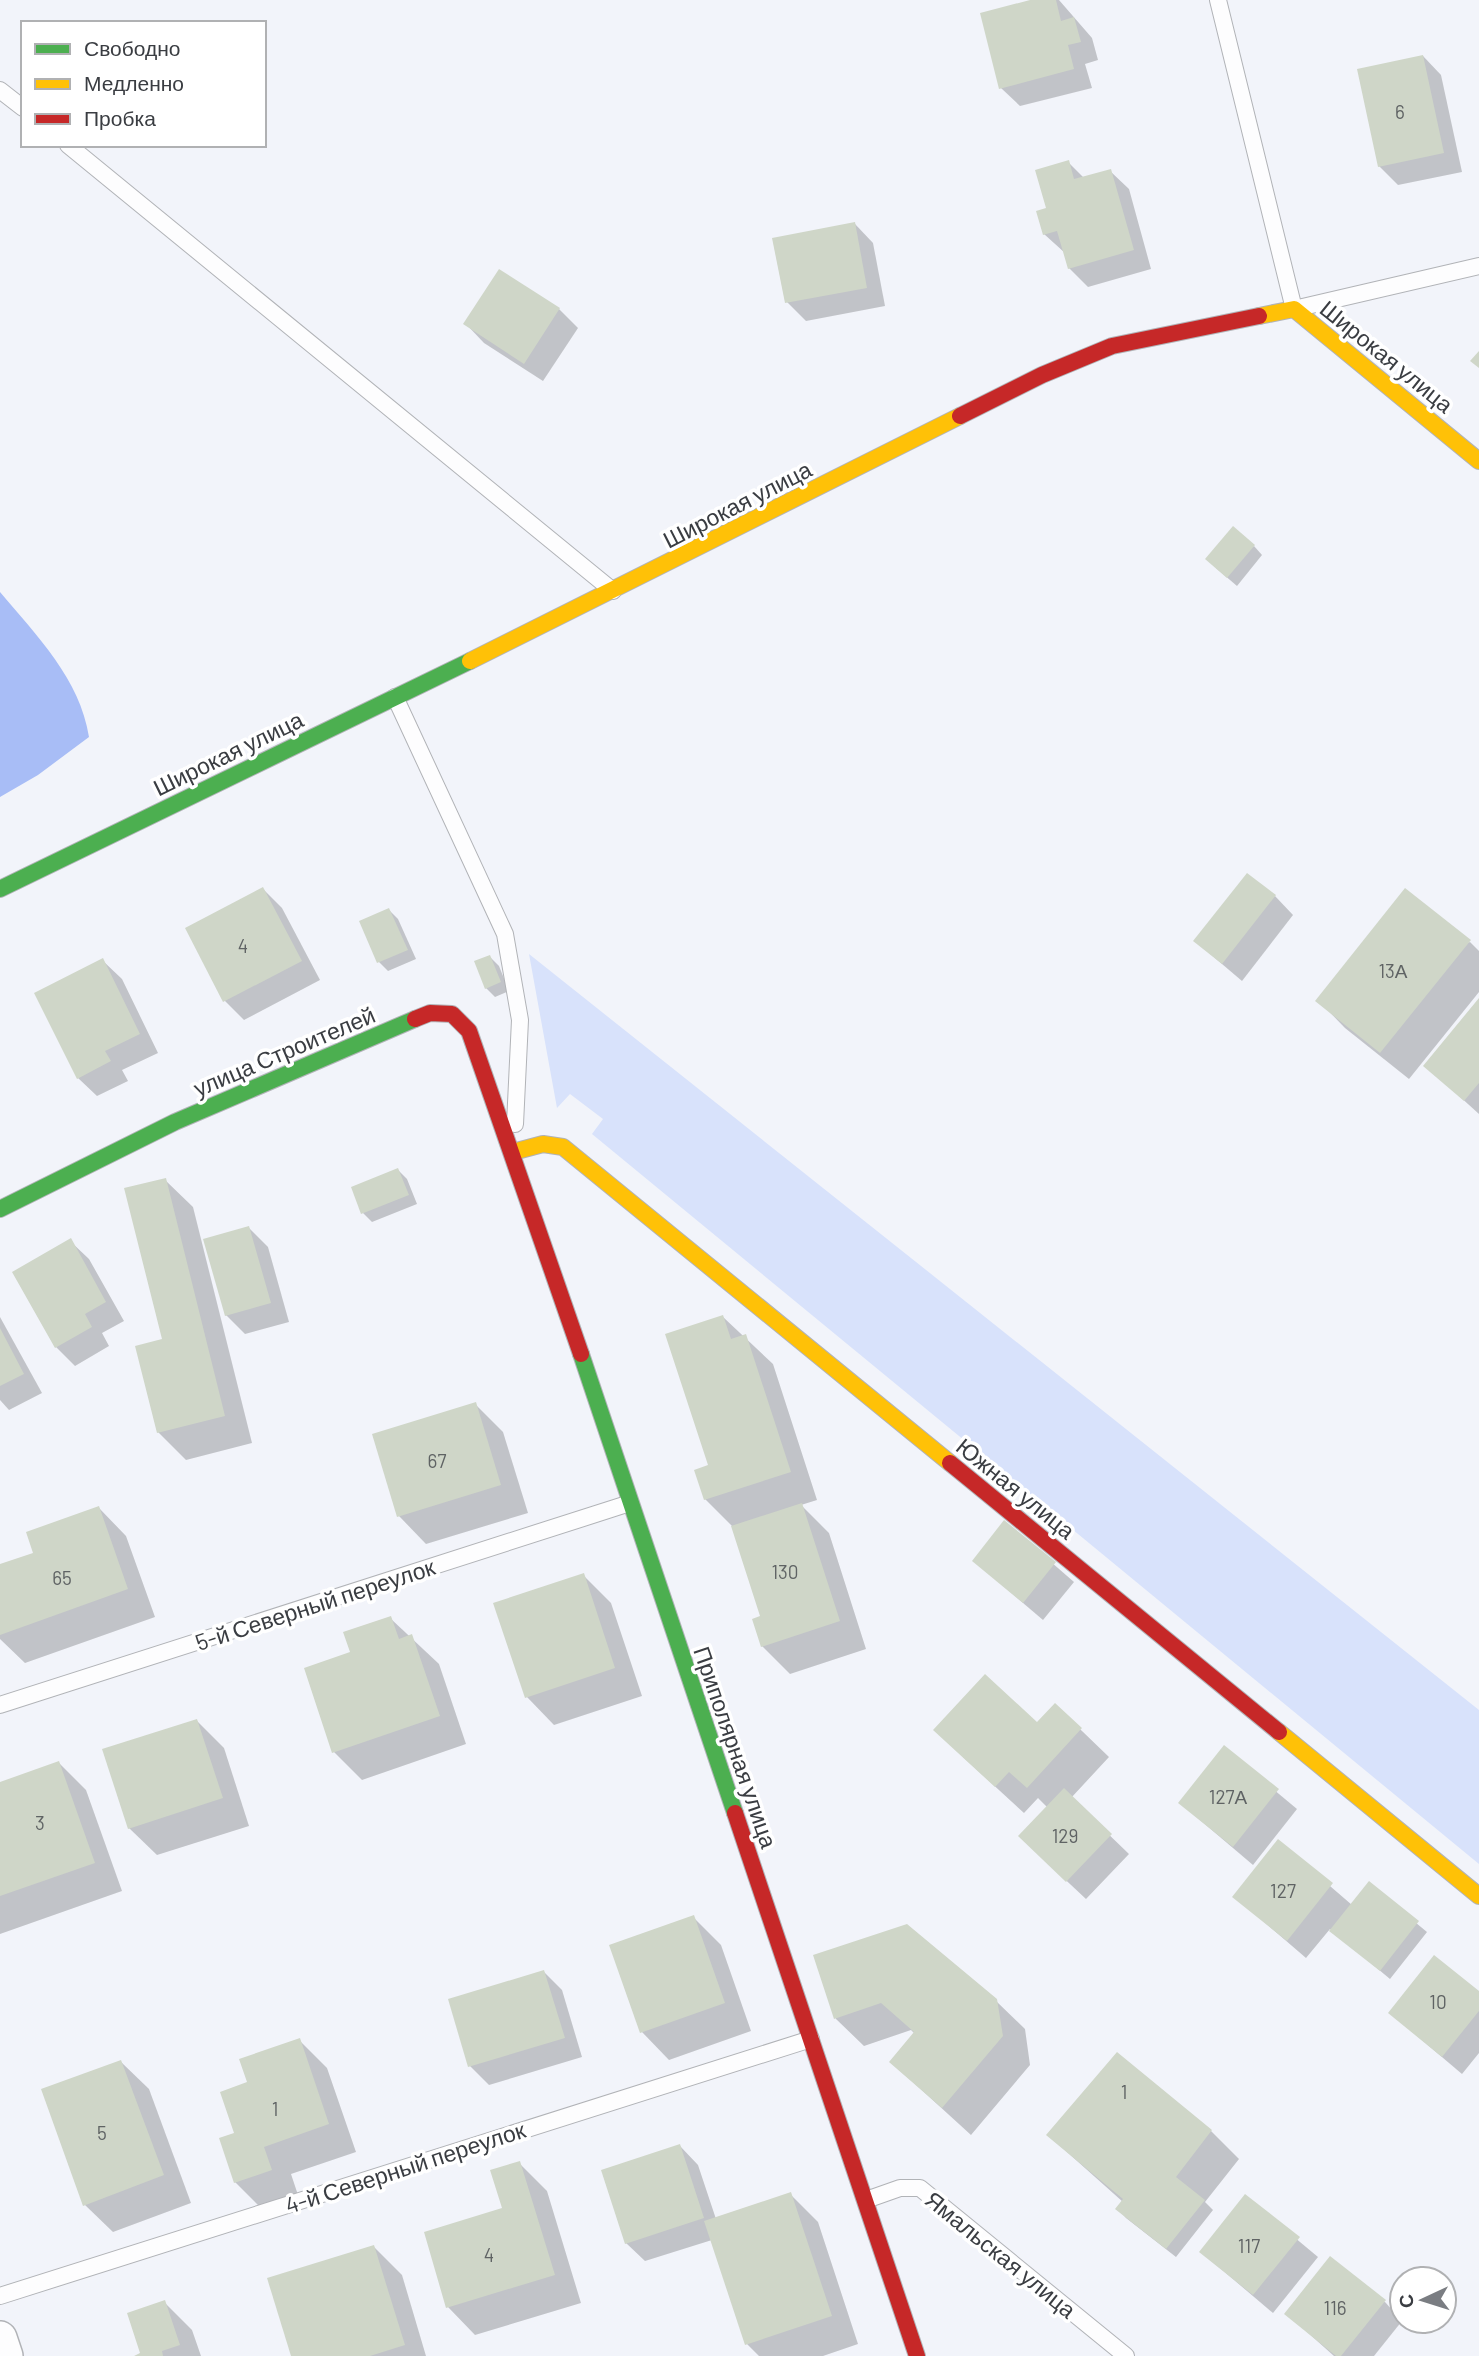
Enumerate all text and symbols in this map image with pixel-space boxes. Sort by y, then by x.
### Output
legend [21,21,266,147]
text: Свободно [84,35,181,60]
text: Медленно [84,70,184,95]
house number: 6 [1395,100,1405,123]
text: Пробка [84,105,156,130]
street label: Широкая улица [1315,294,1459,418]
street label: Широкая улица [658,454,816,554]
street label: Широкая улица [149,705,308,801]
house number: 4 [238,934,248,957]
house number: 13А [1378,959,1408,982]
street label: улица Строителей [189,1000,379,1102]
street label: Южная улица [951,1432,1081,1544]
house number: 67 [428,1449,446,1472]
street label: 5-й Северный переулок [192,1552,439,1656]
house number: 130 [771,1560,799,1583]
house number: 65 [52,1566,72,1589]
street label: Приполярная улица [688,1643,784,1852]
house number: 127А [1209,1785,1248,1808]
house number: 3 [35,1811,45,1834]
house number: 129 [1052,1824,1078,1847]
house number: 127 [1270,1879,1296,1902]
house number: 10 [1429,1990,1447,2013]
house number: 1 [1121,2080,1127,2103]
house number: 1 [272,2097,278,2120]
street label: 4-й Северный переулок [281,2115,530,2219]
house number: 5 [97,2121,107,2144]
street label: Ямальская улица [920,2185,1082,2323]
house number: 117 [1238,2234,1260,2257]
house number: 4 [484,2243,494,2266]
north arrow [1388,2265,1458,2335]
text: С [1394,2293,1417,2309]
house number: 116 [1323,2296,1347,2319]

